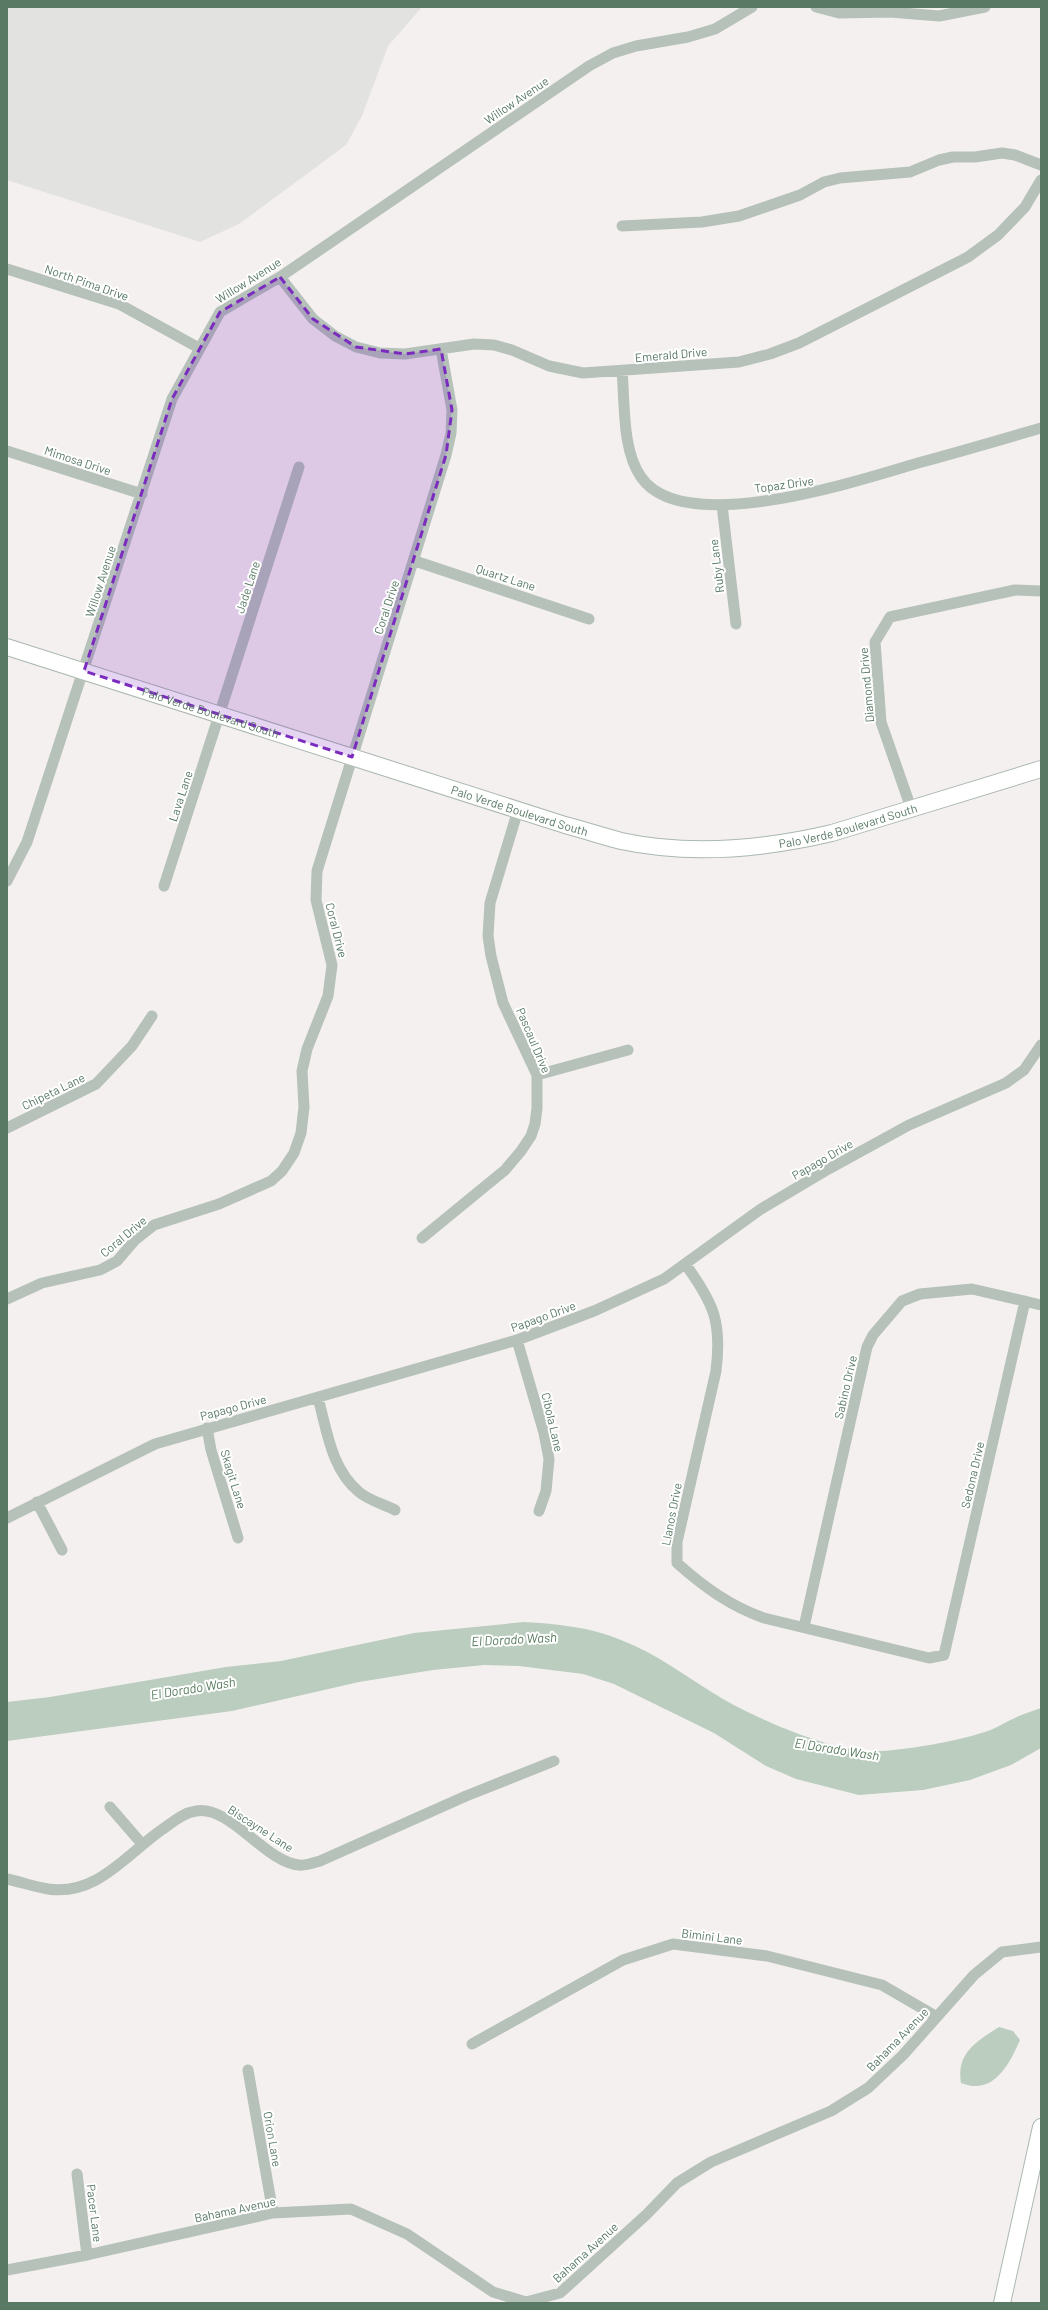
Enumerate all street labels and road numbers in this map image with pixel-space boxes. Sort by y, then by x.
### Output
street label: Willow Avenue [481,73,551,127]
street label: Willow Avenue [213,254,283,306]
street label: North Pima Drive [43,261,131,303]
street label: Emerald Drive [634,344,708,364]
street label: Mimosa Drive [43,443,113,477]
street label: Topaz Drive [753,473,815,495]
street label: Ruby Lane [706,538,726,594]
street label: Willow Avenue [82,543,118,619]
street label: Jade Lane [232,559,262,615]
street label: Quartz Lane [474,561,538,593]
street label: Coral Drive [371,578,401,636]
street label: Diamond Drive [856,647,876,723]
street label: Palo Verde Boulevard South [141,684,281,740]
street label: Lava Lane [165,769,195,823]
street label: Palo Verde Boulevard South [449,782,590,838]
street label: Palo Verde Boulevard South [778,800,919,850]
street label: Coral Drive [323,901,351,959]
street label: Pascaul Drive [514,1005,554,1075]
street label: Chipeta Lane [19,1070,87,1112]
street label: Papago Drive [789,1136,855,1182]
street label: Coral Drive [97,1213,149,1259]
street label: Papago Drive [509,1298,577,1334]
street label: Sabino Drive [831,1354,859,1420]
street label: Papago Drive [198,1391,268,1423]
street label: Cibola Lane [539,1391,567,1453]
street label: Sedona Drive [958,1440,986,1510]
street label: Skagit Lane [218,1448,250,1510]
street label: Llanos Drive [658,1481,684,1547]
street label: Biscayne Lane [226,1802,296,1854]
street label: Bimini Lane [681,1925,743,1947]
street label: Bahama Avenue [863,2004,931,2074]
street label: Orion Lane [261,2110,285,2168]
street label: Pacer Lane [84,2183,106,2243]
street label: Bahama Avenue [193,2194,277,2224]
street label: Bahama Avenue [550,2219,620,2285]

